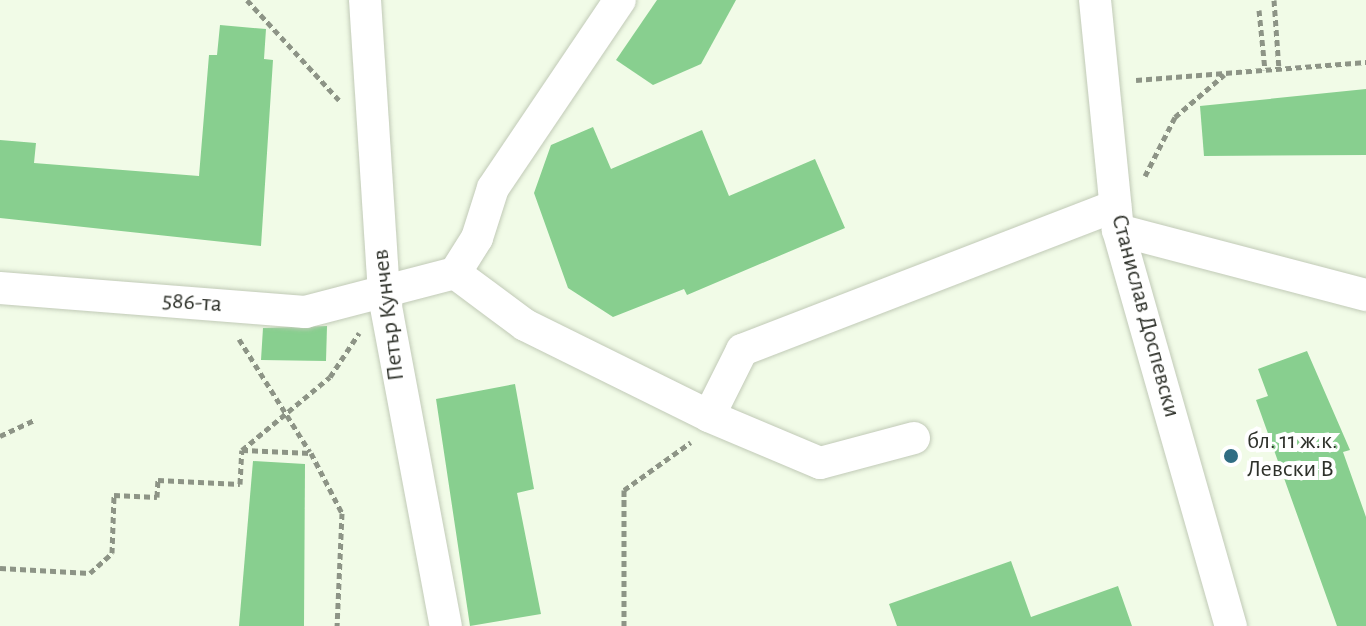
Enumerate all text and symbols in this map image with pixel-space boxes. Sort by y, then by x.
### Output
street label: Станислав Доспевски [1104,211,1186,421]
street label: Петър Кунчев [367,248,411,382]
street label: 586-та [161,287,223,319]
place label: бл. 11 ж.к. Левски В [1247,428,1337,484]
marker: бл. 11 ж.к. Левски В [1222,447,1240,465]

